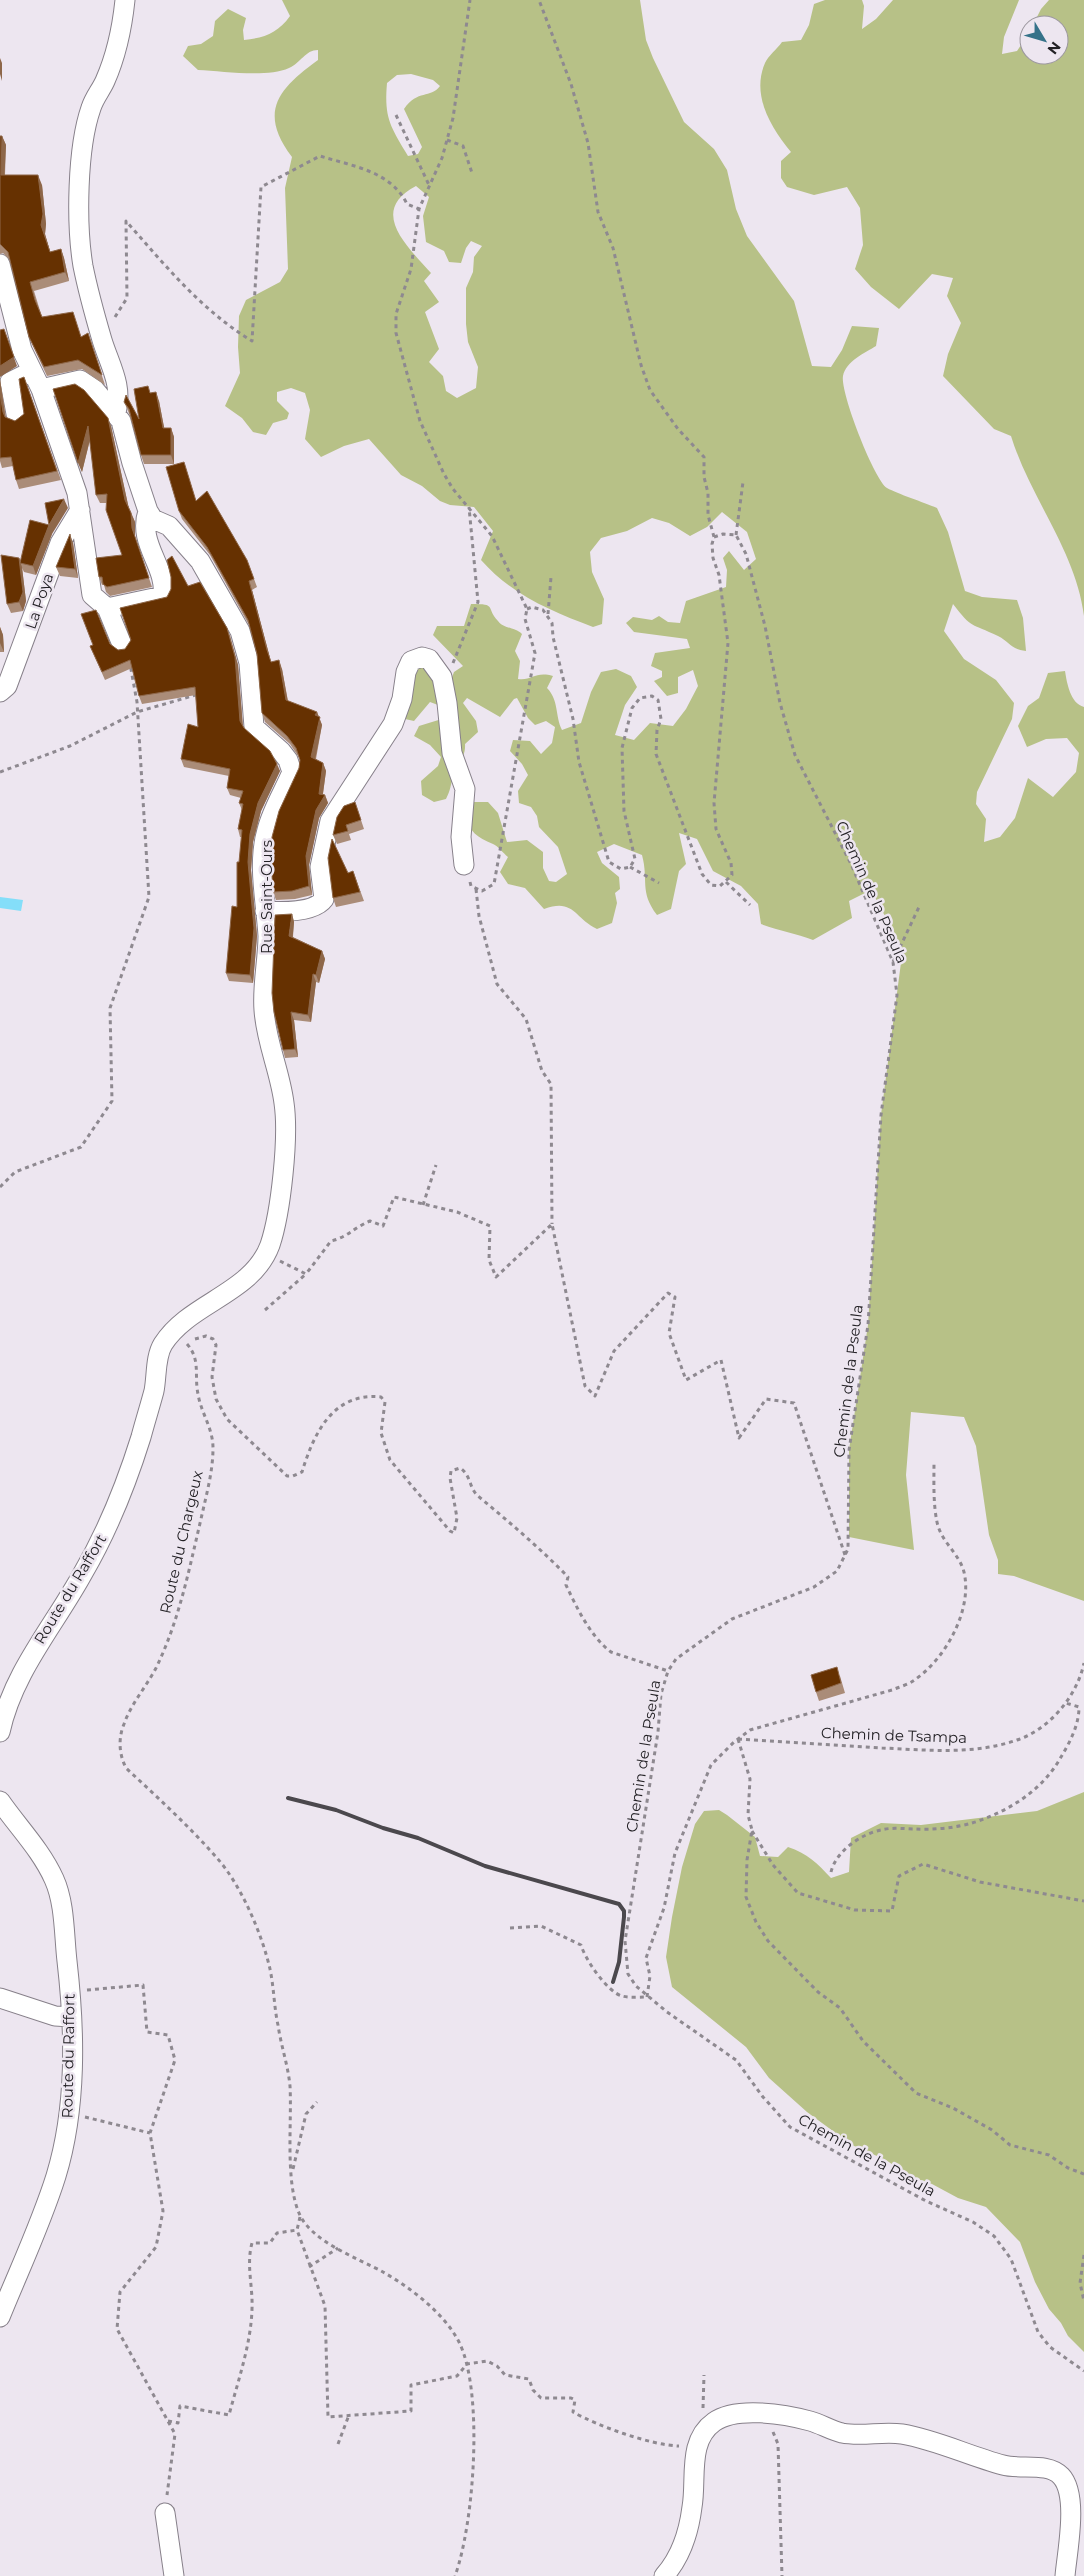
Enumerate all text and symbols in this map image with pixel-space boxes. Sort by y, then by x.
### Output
north arrow [1019,15,1069,65]
text: N [1044,38,1065,58]
street label: La Poya [21,570,57,632]
street label: Chemin de la Pseula [832,818,912,966]
street label: Rue Saint-Ours [257,840,276,954]
street label: Chemin de la Pseula [829,1303,867,1459]
street label: Route du Chargeux [155,1469,207,1615]
street label: Route du Raffort [30,1531,110,1647]
street label: Chemin de la Pseula [622,1678,664,1834]
street label: Chemin de Tsampa [821,1723,967,1747]
street label: Route du Raffort [57,1993,79,2119]
street label: Chemin de la Pseula [795,2109,939,2201]

